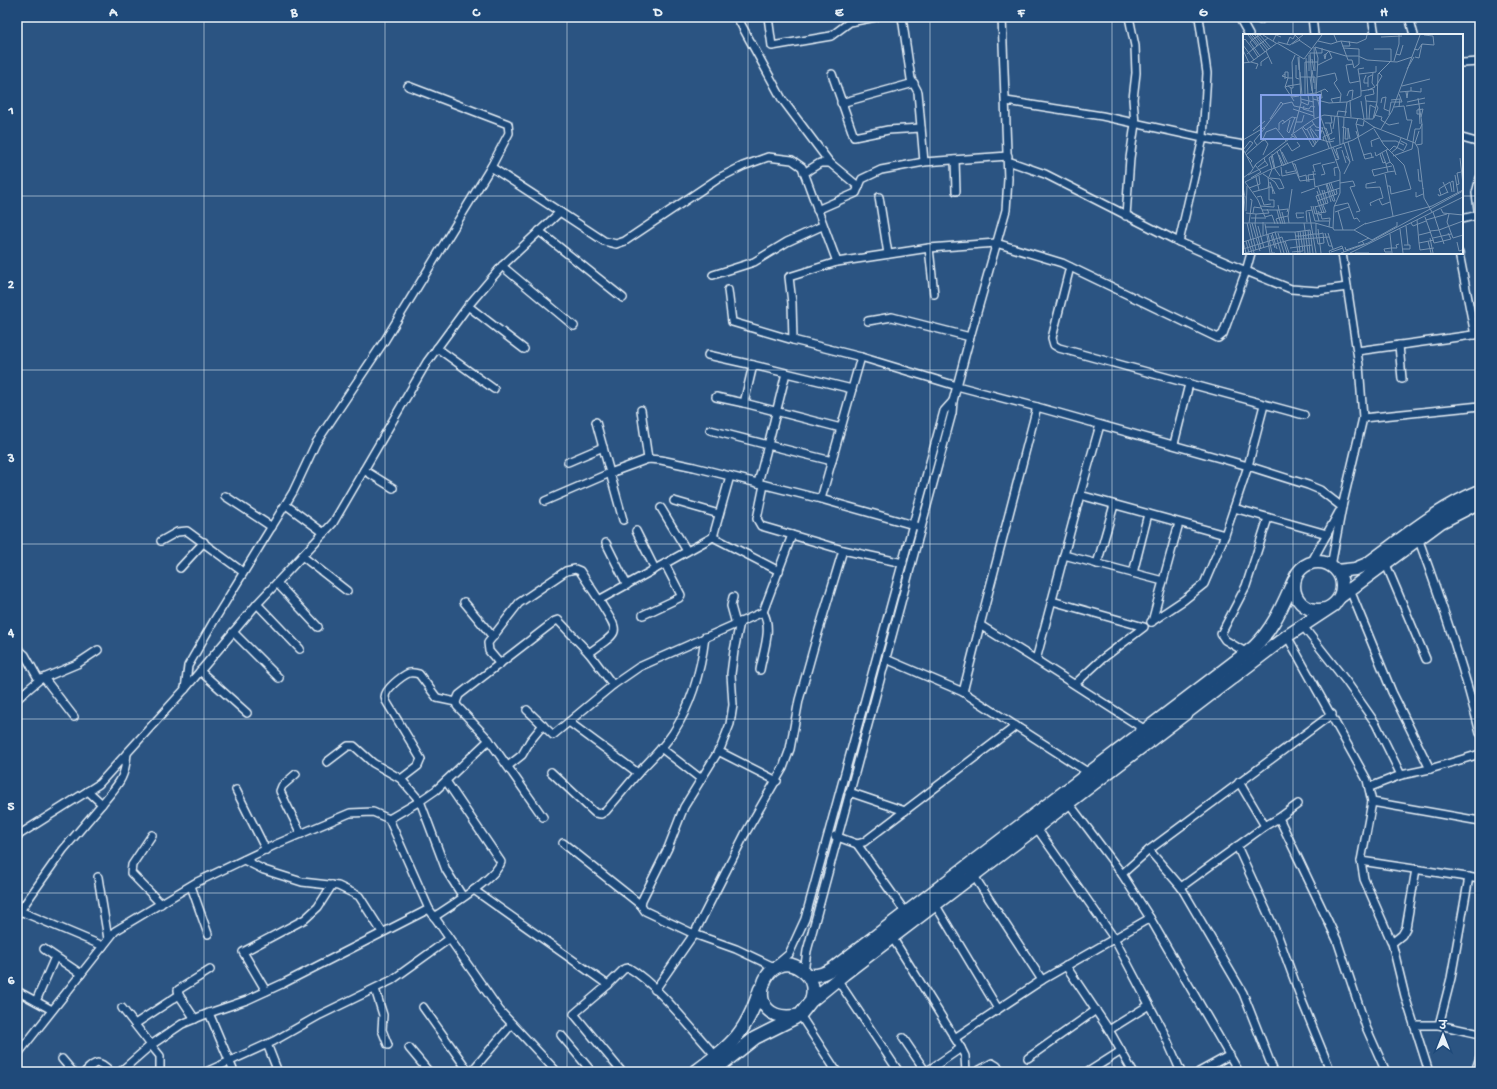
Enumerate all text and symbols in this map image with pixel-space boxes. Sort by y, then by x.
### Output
text: A [108,6,118,21]
text: B [290,6,299,21]
text: C [471,6,481,21]
text: D [653,6,663,21]
text: E [835,6,844,21]
text: F [1017,6,1026,21]
text: G [1199,6,1208,21]
text: H [1380,6,1388,21]
inset map [1243,34,1463,254]
text: 1 [7,104,14,119]
text: 2 [8,278,15,293]
text: 3 [7,452,15,467]
text: 4 [7,626,15,641]
text: 5 [8,800,15,815]
text: 6 [8,974,15,989]
north arrow [1423,1015,1463,1055]
text: उ [1438,1020,1448,1033]

